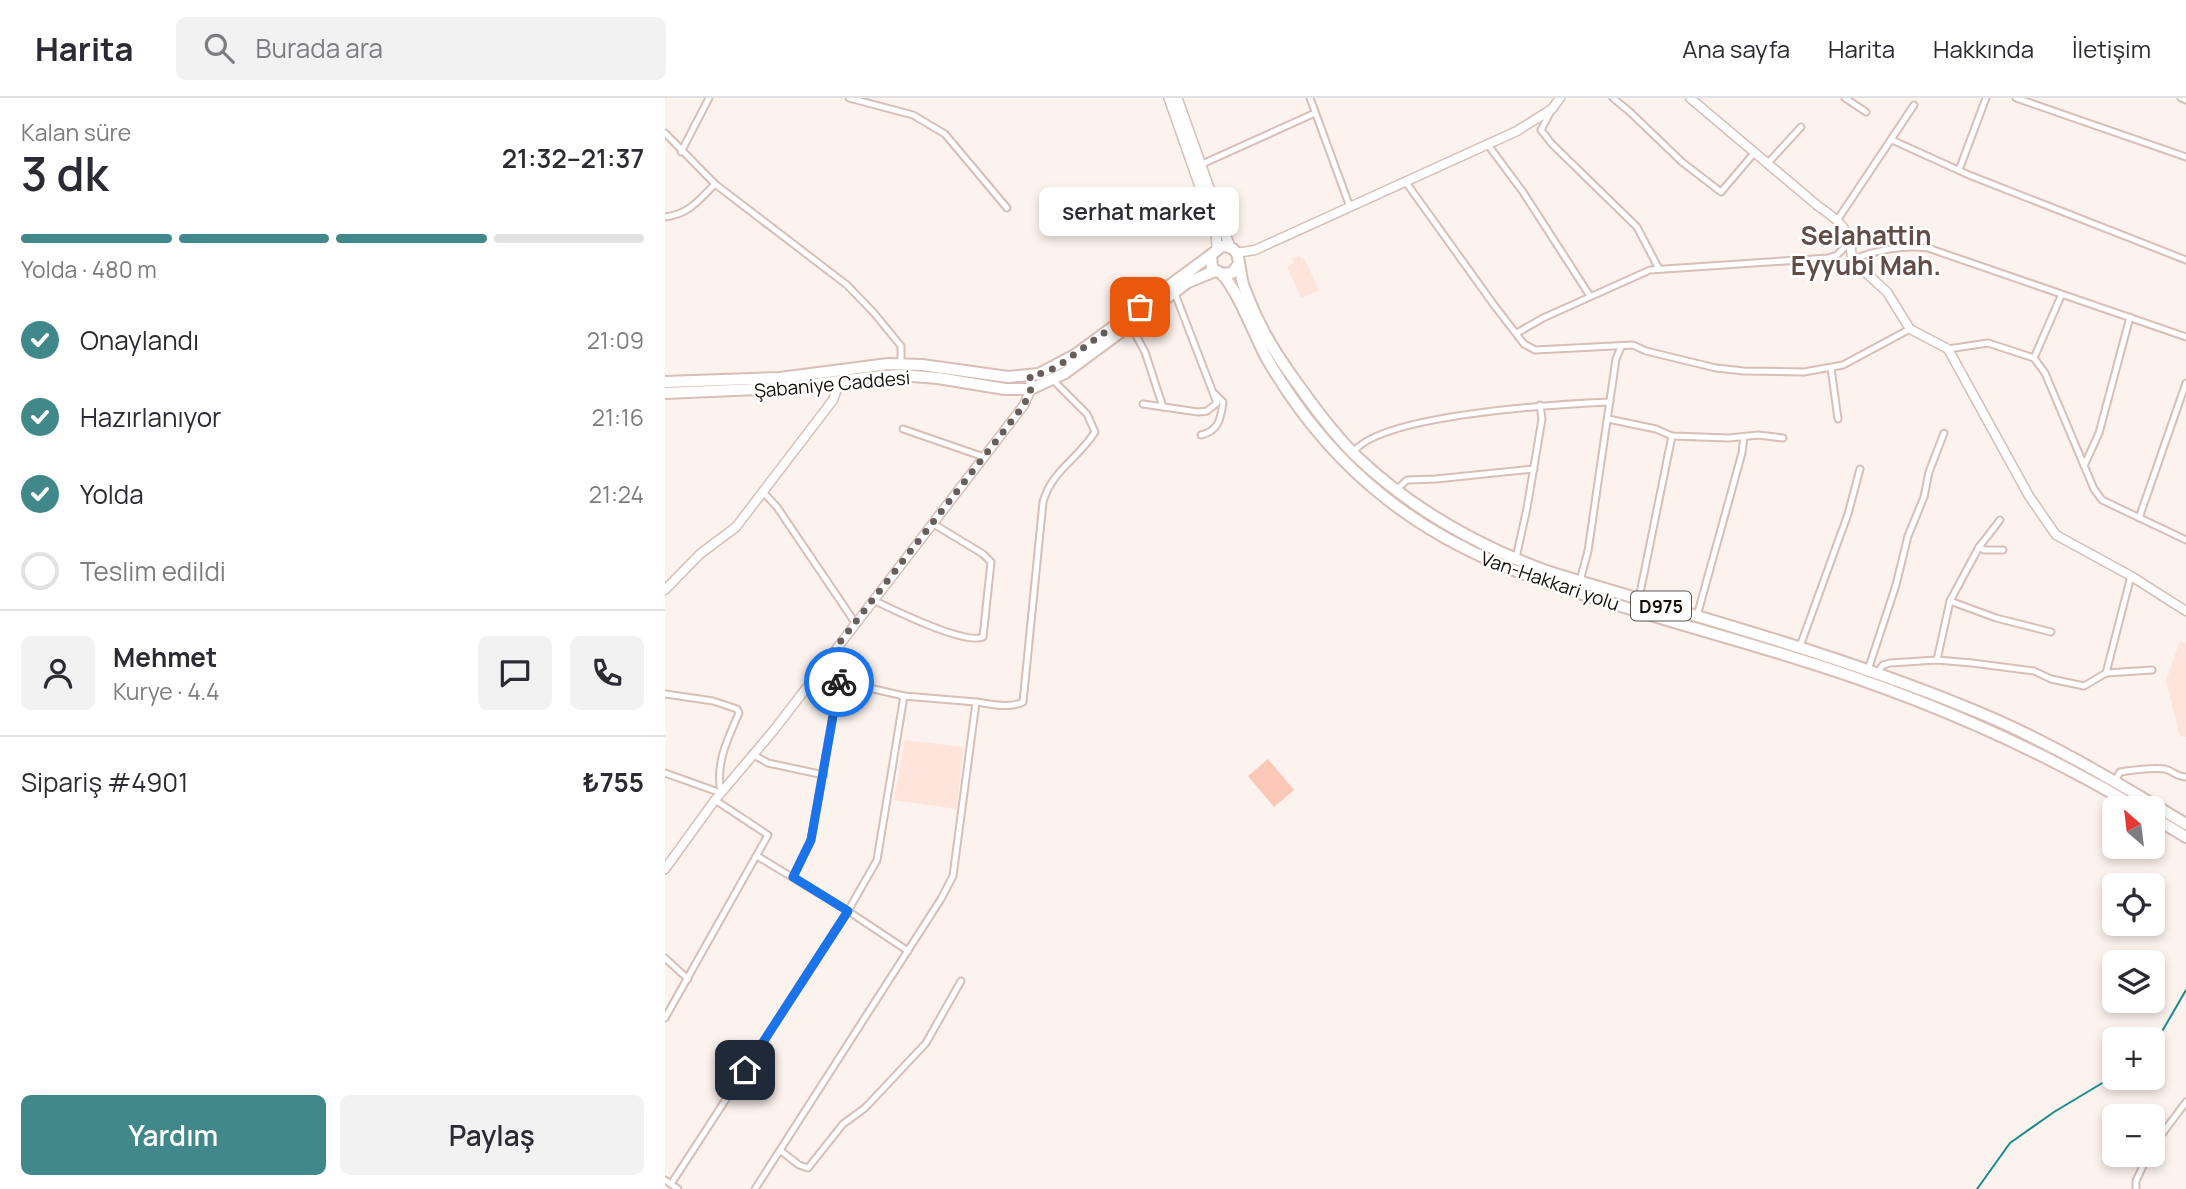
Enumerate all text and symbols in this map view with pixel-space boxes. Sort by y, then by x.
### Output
search box [176,17,666,80]
text: Harita [35,26,134,71]
icon: search [200,29,238,67]
text: Burada ara [256,30,383,66]
text: Ana sayfa [1682,32,1790,65]
text: Harita [1828,32,1895,65]
text: Hakkında [1933,32,2034,65]
text: İletişim [2072,32,2151,65]
text: Kalan süre [21,116,131,148]
text: 21:32–21:37 [502,140,644,176]
text: 3 dk [21,142,109,205]
callout: serhat market [1040,188,1240,237]
text: serhat market [1062,195,1216,227]
district label: Selahattin Eyyubi Mah. [1791,217,1941,283]
text: Yolda · 480 m [21,253,157,285]
pin [1110,277,1170,337]
icon: bag [1121,288,1159,326]
icon: check [21,321,59,359]
text: Onaylandı [80,322,199,358]
text: 21:09 [587,324,644,356]
street label: Şabaniye Caddesi [753,364,911,404]
icon: check [21,398,59,436]
text: Hazırlanıyor [80,399,221,435]
text: 21:16 [592,401,644,433]
icon: check [21,475,59,513]
text: Yolda [80,476,144,512]
text: 21:24 [589,478,644,510]
street label: Van-Hakkari yolu [1477,545,1623,617]
text: Teslim edildi [80,553,226,589]
road number: D975 [1631,592,1691,620]
button: person [21,636,95,710]
button: chat [478,636,552,710]
button: phone [570,636,644,710]
text: Mehmet [113,639,217,675]
courier [804,647,874,717]
icon: bike [820,663,858,701]
text: Kurye · 4.4 [113,675,220,707]
text: Sipariş #4901 [21,764,188,800]
text: ₺755 [582,764,644,800]
north arrow [2102,796,2165,859]
map controls [2102,796,2165,1167]
button: locate [2102,873,2165,936]
button: layers [2102,950,2165,1013]
button: + [2102,1027,2165,1090]
pin [715,1040,775,1100]
icon: home [726,1051,764,1089]
button: Yardım [21,1095,326,1175]
button: Paylaş [340,1095,644,1175]
button: − [2102,1104,2165,1167]

